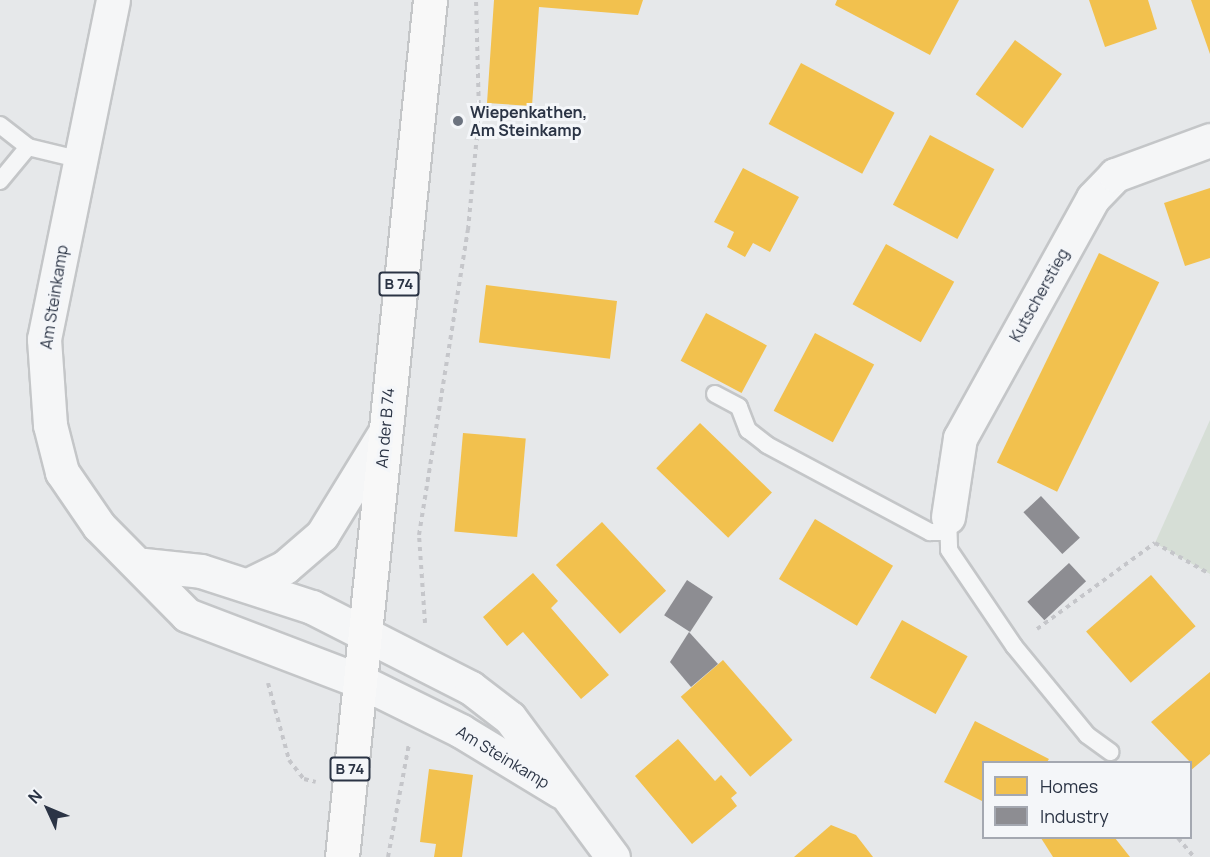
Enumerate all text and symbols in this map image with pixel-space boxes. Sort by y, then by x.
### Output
place label: Wiepenkathen, Am Steinkamp [470,102,587,140]
marker: Wiepenkathen, Am Steinkamp [451,114,465,128]
street label: Am Steinkamp [36,243,72,351]
street label: Kutscherstieg [1005,245,1073,345]
road number: B 74 [378,272,420,296]
street label: An der B 74 [372,387,398,469]
street label: Am Steinkamp [453,722,553,792]
road number: B 74 [329,757,371,781]
legend [982,761,1192,839]
text: Homes [1040,774,1098,798]
north arrow [18,779,78,839]
text: N [23,785,47,808]
text: Industry [1040,804,1109,828]

